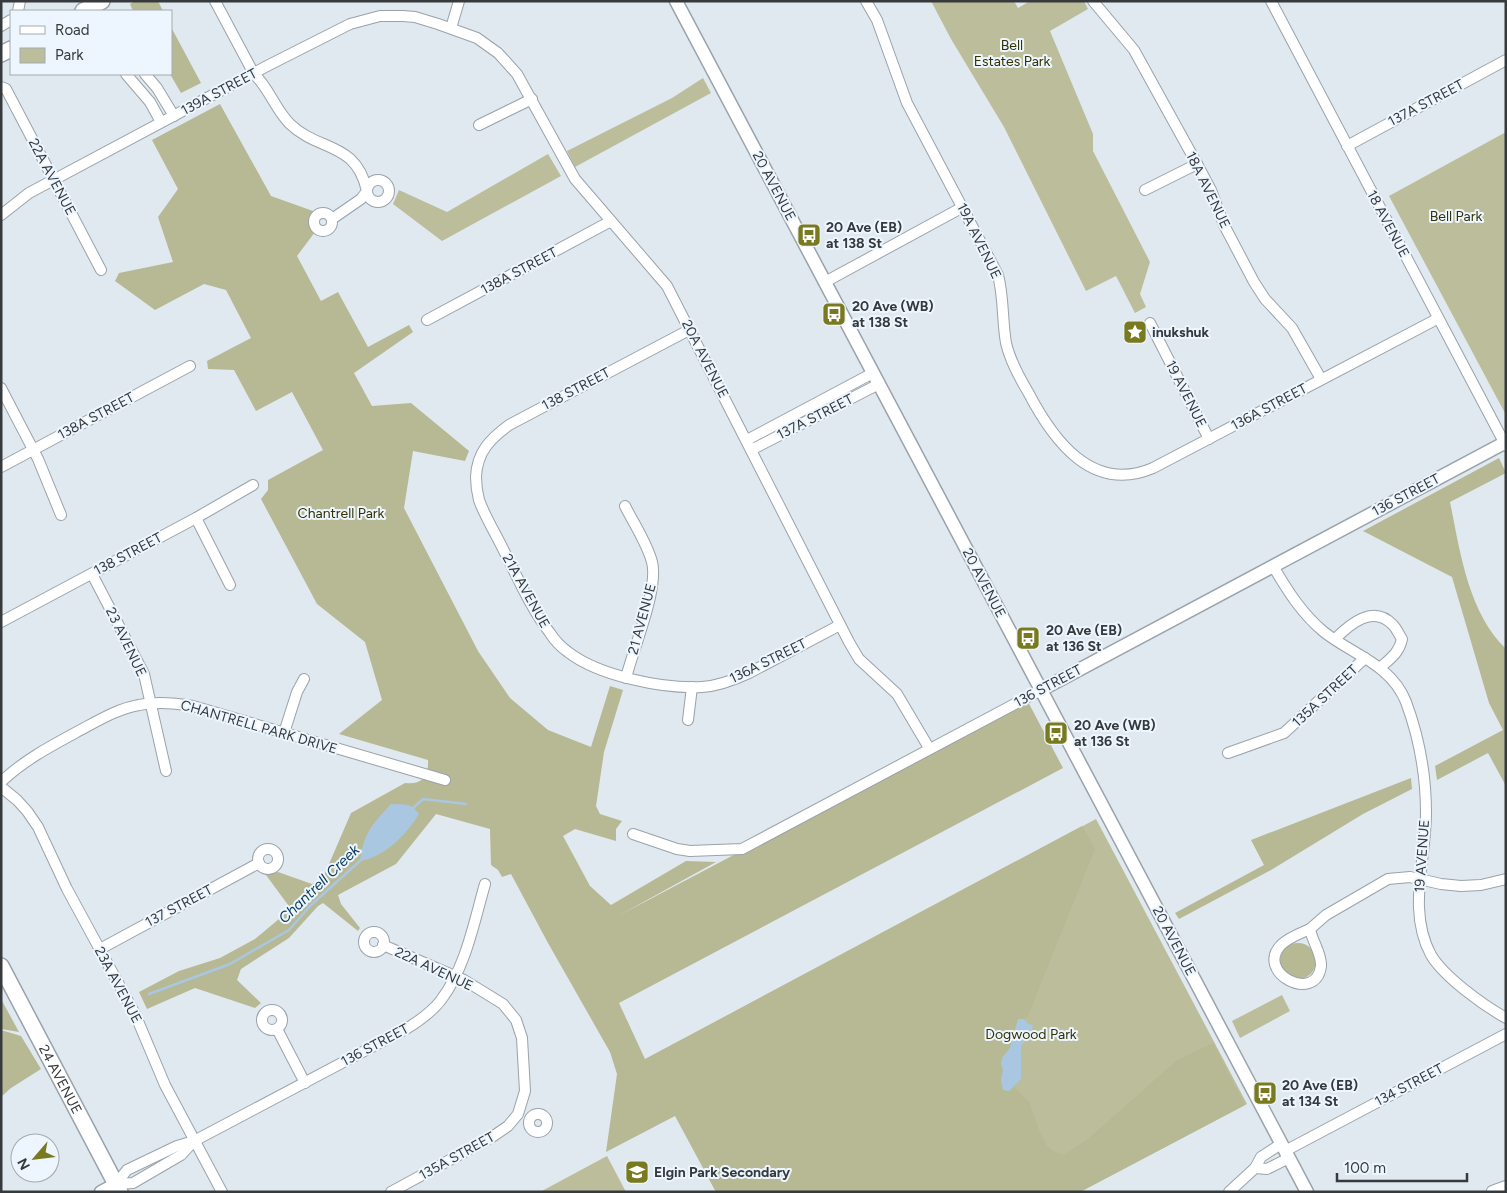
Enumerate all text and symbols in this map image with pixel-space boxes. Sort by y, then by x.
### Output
legend [10,10,172,75]
text: Road [55,21,90,39]
park label: Bell Estates Park [974,37,1051,70]
text: Park [55,46,84,64]
street label: 139A STREET [178,65,260,119]
street label: 137A STREET [1385,76,1467,130]
street label: 22A AVENUE [25,136,79,218]
street label: 20 AVENUE [749,148,799,224]
street label: 18A AVENUE [1182,149,1234,231]
street label: 18 AVENUE [1363,187,1413,261]
street label: 19A AVENUE [953,200,1005,282]
park label: Bell Park [1430,208,1482,225]
place label: 20 Ave (EB) at 138 St [826,219,902,252]
bus stop icon: 20 Ave (EB) at 138 St [796,222,822,248]
street label: 138A STREET [478,244,560,298]
place label: 20 Ave (WB) at 138 St [852,298,934,331]
bus stop icon: 20 Ave (WB) at 138 St [821,301,847,327]
street label: 20A AVENUE [678,317,732,401]
place icon: inukshuk [1122,319,1148,345]
place label: inukshuk [1152,324,1210,341]
street label: 19 AVENUE [1162,358,1210,430]
street label: 138 STREET [539,364,613,414]
street label: 136A STREET [1228,380,1310,434]
street label: 138A STREET [55,389,137,443]
street label: 137A STREET [774,390,856,443]
street label: 136 STREET [1369,470,1443,520]
park label: Chantrell Park [298,505,385,522]
street label: 138 STREET [91,529,165,579]
street label: 20 AVENUE [959,545,1009,621]
street label: 21A AVENUE [499,551,553,631]
street label: 21 AVENUE [624,582,660,656]
street label: 23 AVENUE [102,605,150,679]
place label: 20 Ave (EB) at 136 St [1046,622,1122,655]
bus stop icon: 20 Ave (EB) at 136 St [1015,625,1041,651]
street label: 136A STREET [727,635,810,687]
street label: 136 STREET [1011,661,1085,711]
street label: 135A STREET [1289,661,1362,731]
street label: CHANTRELL PARK DRIVE [179,696,339,758]
place label: 20 Ave (WB) at 136 St [1074,717,1156,750]
bus stop icon: 20 Ave (WB) at 136 St [1043,720,1069,746]
street label: 19 AVENUE [1411,819,1433,893]
water label: Chantrell Creek [275,840,364,927]
street label: 137 STREET [142,881,216,931]
street label: 20 AVENUE [1149,903,1199,979]
street label: 22A AVENUE [392,943,476,995]
street label: 23A AVENUE [91,944,145,1026]
street label: 136 STREET [338,1020,412,1070]
park label: Dogwood Park [985,1026,1077,1043]
street label: 24 AVENUE [35,1042,86,1117]
street label: 134 STREET [1372,1060,1446,1110]
place label: 20 Ave (EB) at 134 St [1282,1077,1358,1110]
bus stop icon: 20 Ave (EB) at 134 St [1252,1080,1278,1106]
street label: 135A STREET [416,1128,498,1184]
north arrow [10,1133,60,1183]
scale bar [1337,1150,1467,1182]
text: N [14,1155,34,1173]
school or university icon: Elgin Park Secondary [624,1159,650,1185]
text: 100 m [1344,1159,1386,1177]
place label: Elgin Park Secondary [654,1164,791,1181]

